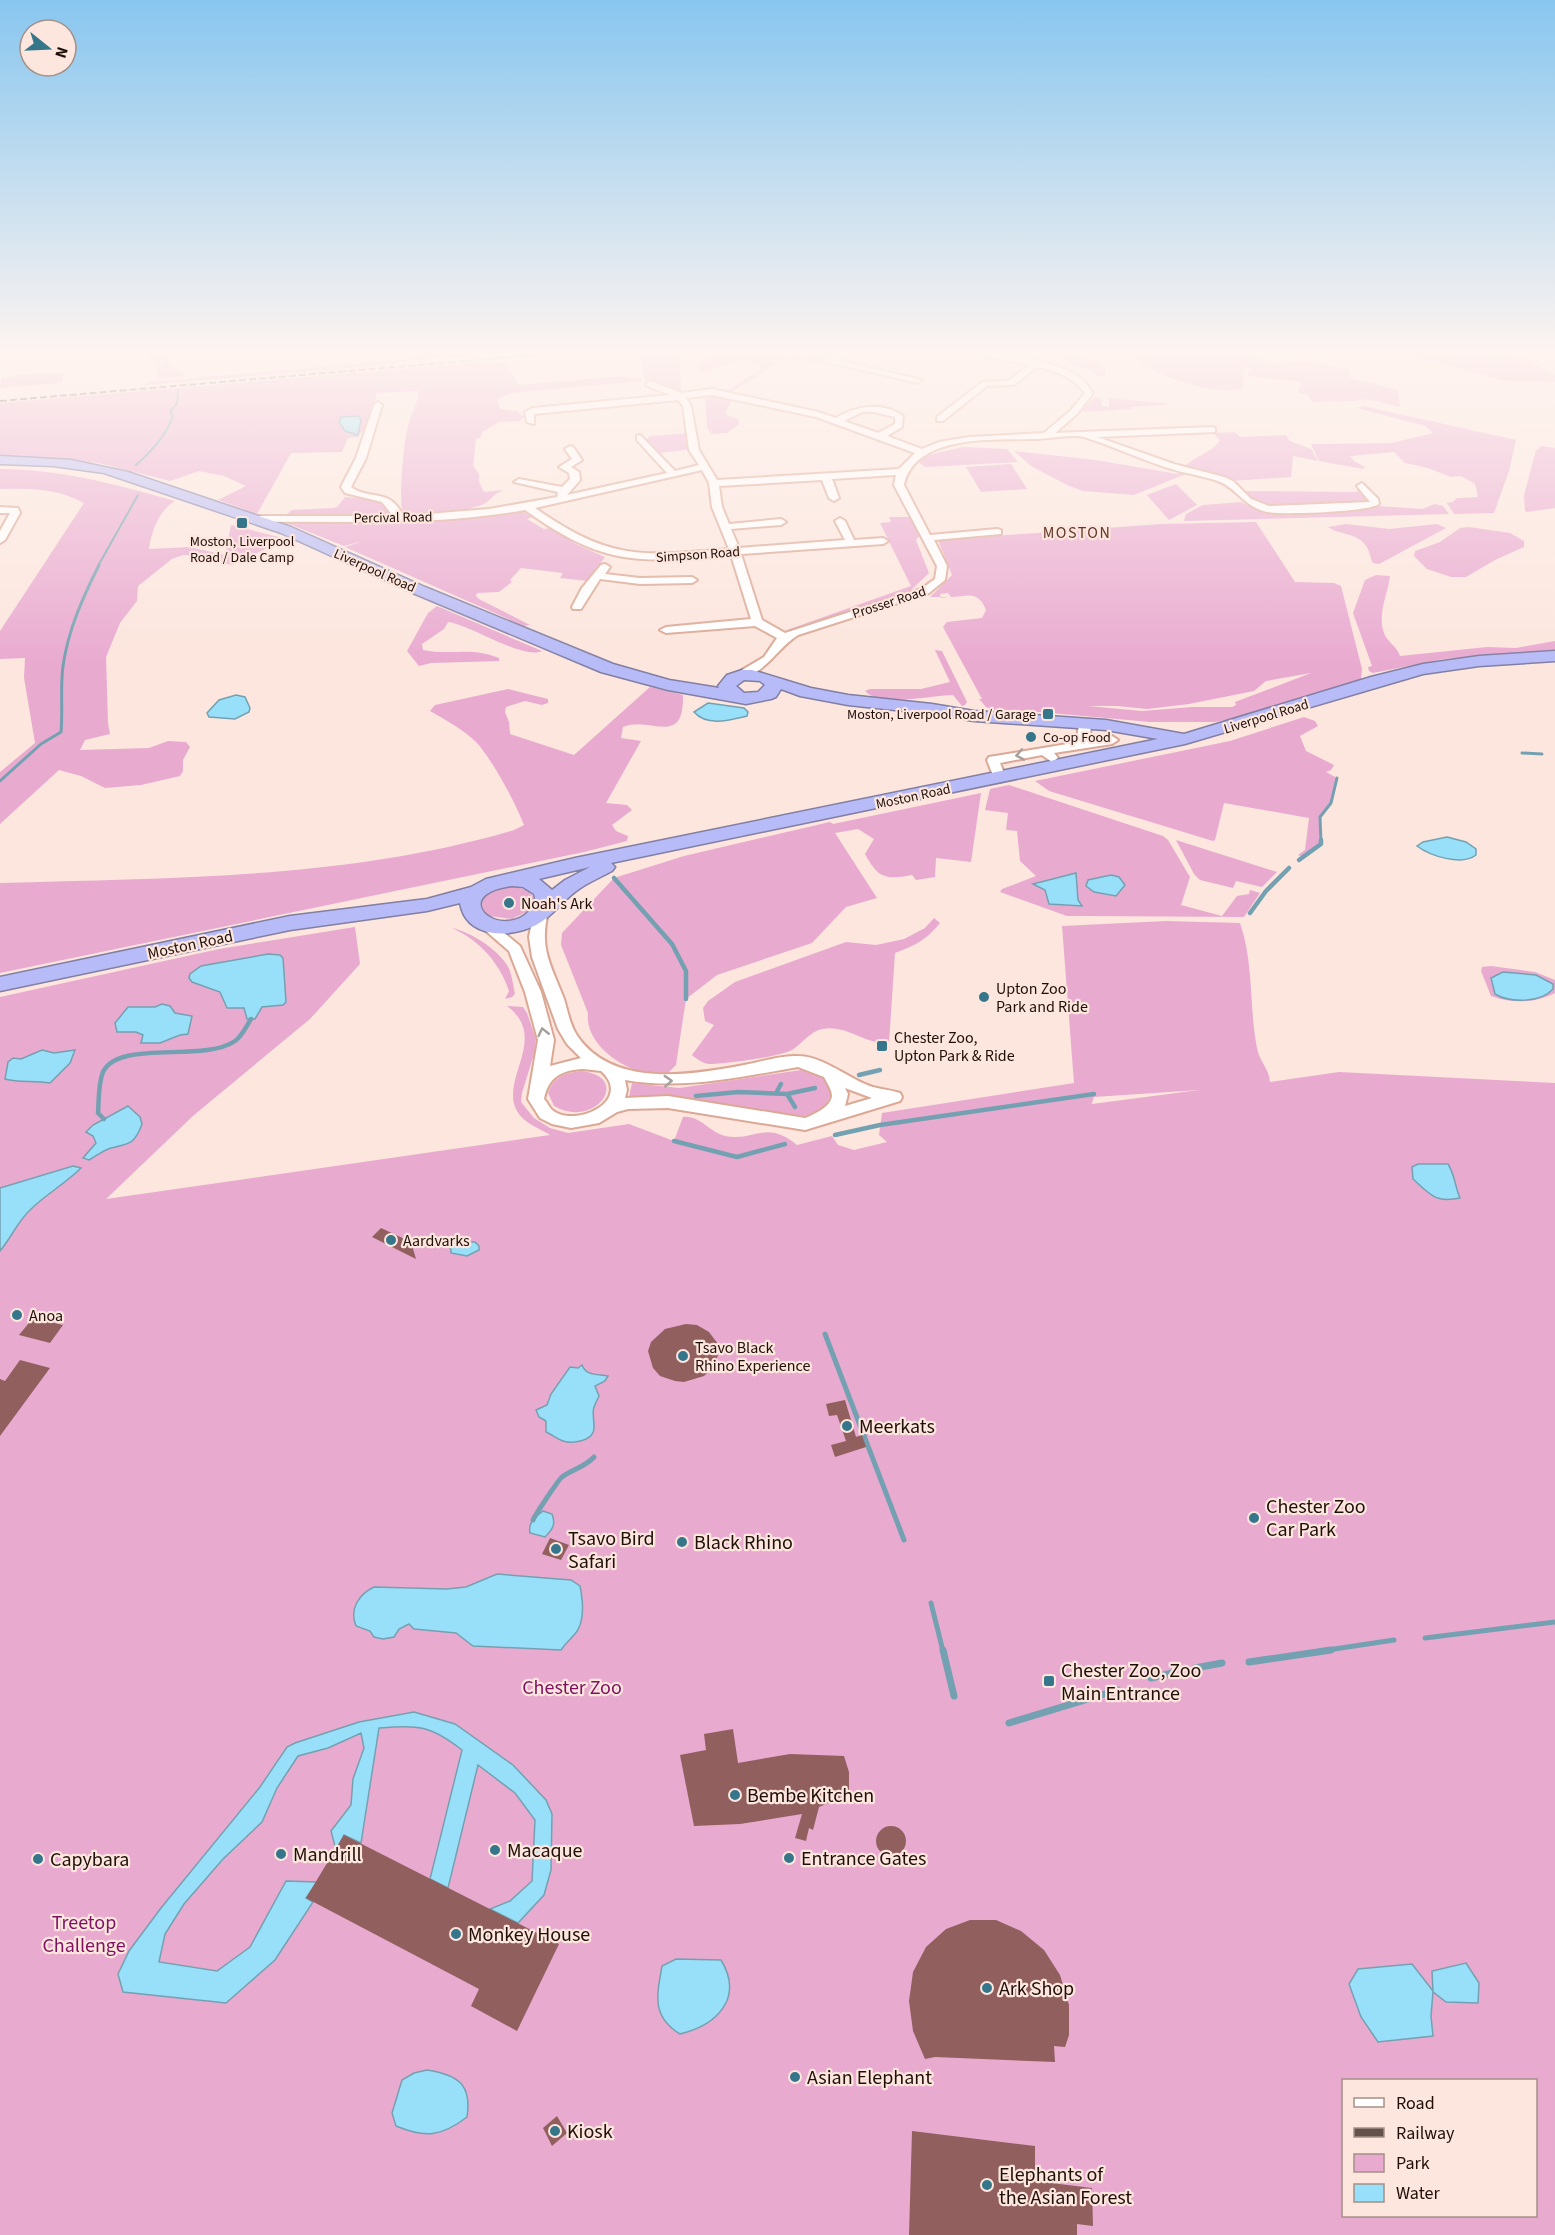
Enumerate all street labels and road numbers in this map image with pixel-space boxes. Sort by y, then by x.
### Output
street label: Percival Road [353,507,433,529]
street label: Simpson Road [655,542,741,568]
street label: Liverpool Road [330,544,419,598]
street label: Prosser Road [850,582,929,624]
street label: Liverpool Road [1221,695,1311,739]
street label: Moston Road [874,779,952,815]
street label: Moston Road [145,925,235,965]

